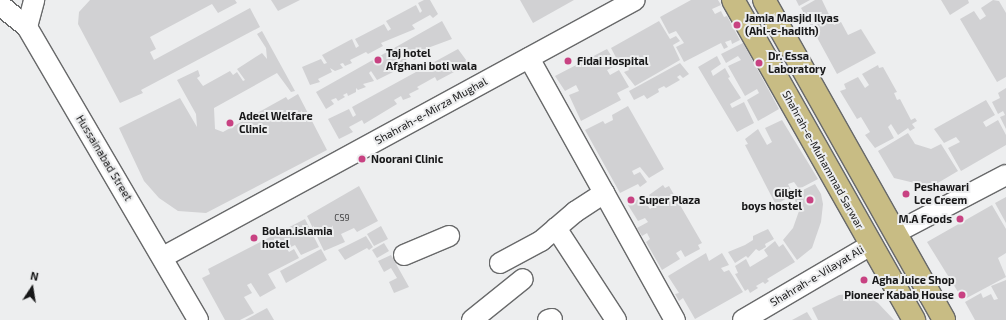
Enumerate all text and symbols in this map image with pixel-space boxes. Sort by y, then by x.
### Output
place label: Jamia Masjid Ilyas (Ahl-e-hadith) [745,12,839,38]
marker: Jamia Masjid Ilyas (Ahl-e-hadith) [732,20,742,30]
place label: Taj hotel Afghani boti wala [386,47,477,73]
place label: Dr. Essa Laboratory [768,50,826,76]
place label: Fidai Hospital [577,54,648,68]
marker: Taj hotel Afghani boti wala [373,55,383,65]
marker: Fidai Hospital [562,55,574,67]
marker: Dr. Essa Laboratory [753,57,765,69]
street label: Shahrah-e-Mirza Mughal [373,75,489,147]
street label: Shahrah-e-Muhammad Sarwar [779,89,867,231]
place label: Adeel Welfare Clinic [239,110,313,136]
street label: Hussainabad Street [73,113,135,203]
marker: Adeel Welfare Clinic [224,117,236,129]
place label: Noorani Clinic [371,152,443,166]
marker: Noorani Clinic [356,153,368,165]
place label: Peshawari Lce Creem [914,181,969,207]
place label: Gilgit boys hostel [741,187,802,213]
marker: Peshawari Lce Creem [901,189,911,199]
place label: Super Plaza [639,193,701,207]
marker: Super Plaza [626,195,636,205]
marker: Gilgit boys hostel [805,195,815,205]
place label: M.A Foods [898,212,952,226]
house number: CS9 [334,213,350,223]
marker: M.A Foods [955,214,965,224]
place label: Bolan.islamia hotel [262,225,332,251]
marker: Bolan.islamia hotel [249,233,259,243]
street label: Shahrah-e-Vilayat Ali [768,243,866,309]
north arrow [12,268,52,308]
text: N [29,269,40,283]
place label: Agha Juice Shop [872,273,955,287]
marker: Agha Juice Shop [859,275,869,285]
place label: Pioneer Kabab House [844,288,954,302]
marker: Pioneer Kabab House [957,290,967,300]

